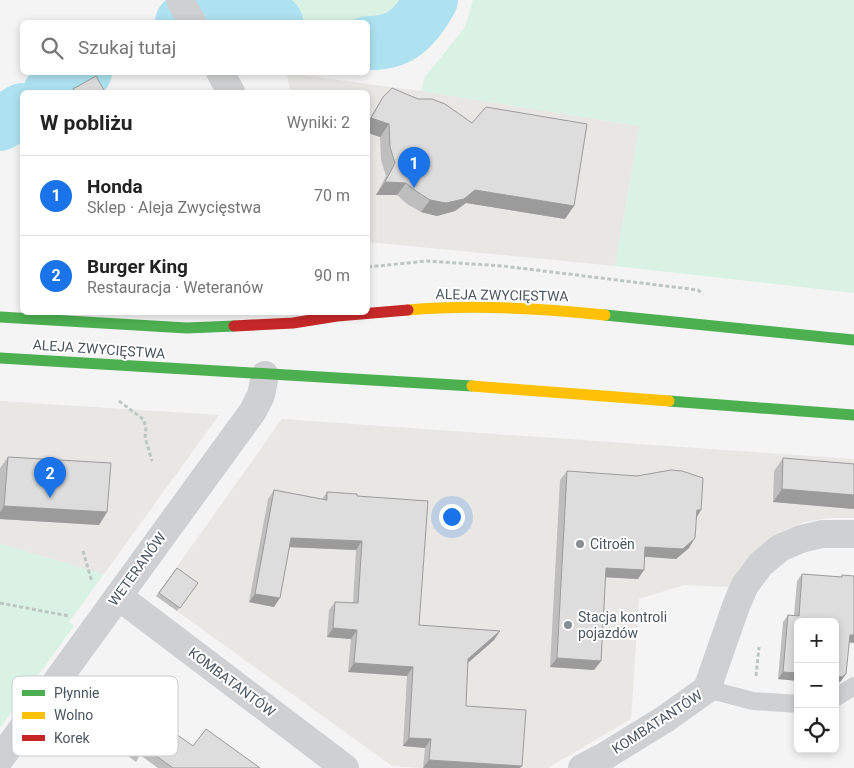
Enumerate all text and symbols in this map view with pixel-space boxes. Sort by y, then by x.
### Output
search box [20,20,370,75]
icon: search [38,34,66,62]
text: Szukaj tutaj [78,36,176,59]
text: W pobliżu [40,111,133,135]
text: Wyniki: 2 [287,113,350,132]
pin: 1 [398,147,430,188]
text: Honda [87,175,143,198]
text: 1 [51,186,61,205]
text: 70 m [314,186,350,205]
text: Sklep · Aleja Zwycięstwa [87,198,261,217]
text: Burger King [87,255,188,278]
text: 2 [51,266,61,285]
text: 90 m [314,266,350,285]
text: Restauracja · Weteranów [87,278,263,297]
street label: ALEJA ZWYCIĘSTWA [436,286,568,304]
street label: ALEJA ZWYCIĘSTWA [32,336,166,362]
pin: 2 [34,457,66,498]
your location [439,504,465,530]
street label: WETERANÓW [104,528,169,609]
place label: Citroën [590,536,635,552]
marker: Citroën [574,538,586,550]
place label: Stacja kontroli pojazdów [578,609,667,641]
map controls [794,618,839,753]
button: + [794,618,839,663]
marker: Stacja kontroli pojazdów [562,619,574,631]
street label: KOMBATANTÓW [186,643,280,720]
button: − [794,663,839,708]
legend [12,676,178,756]
text: Płynnie [54,685,100,701]
street label: KOMBATANTÓW [608,686,706,757]
text: Wolno [54,707,93,723]
button: locate [794,708,839,753]
text: Korek [54,730,91,746]

